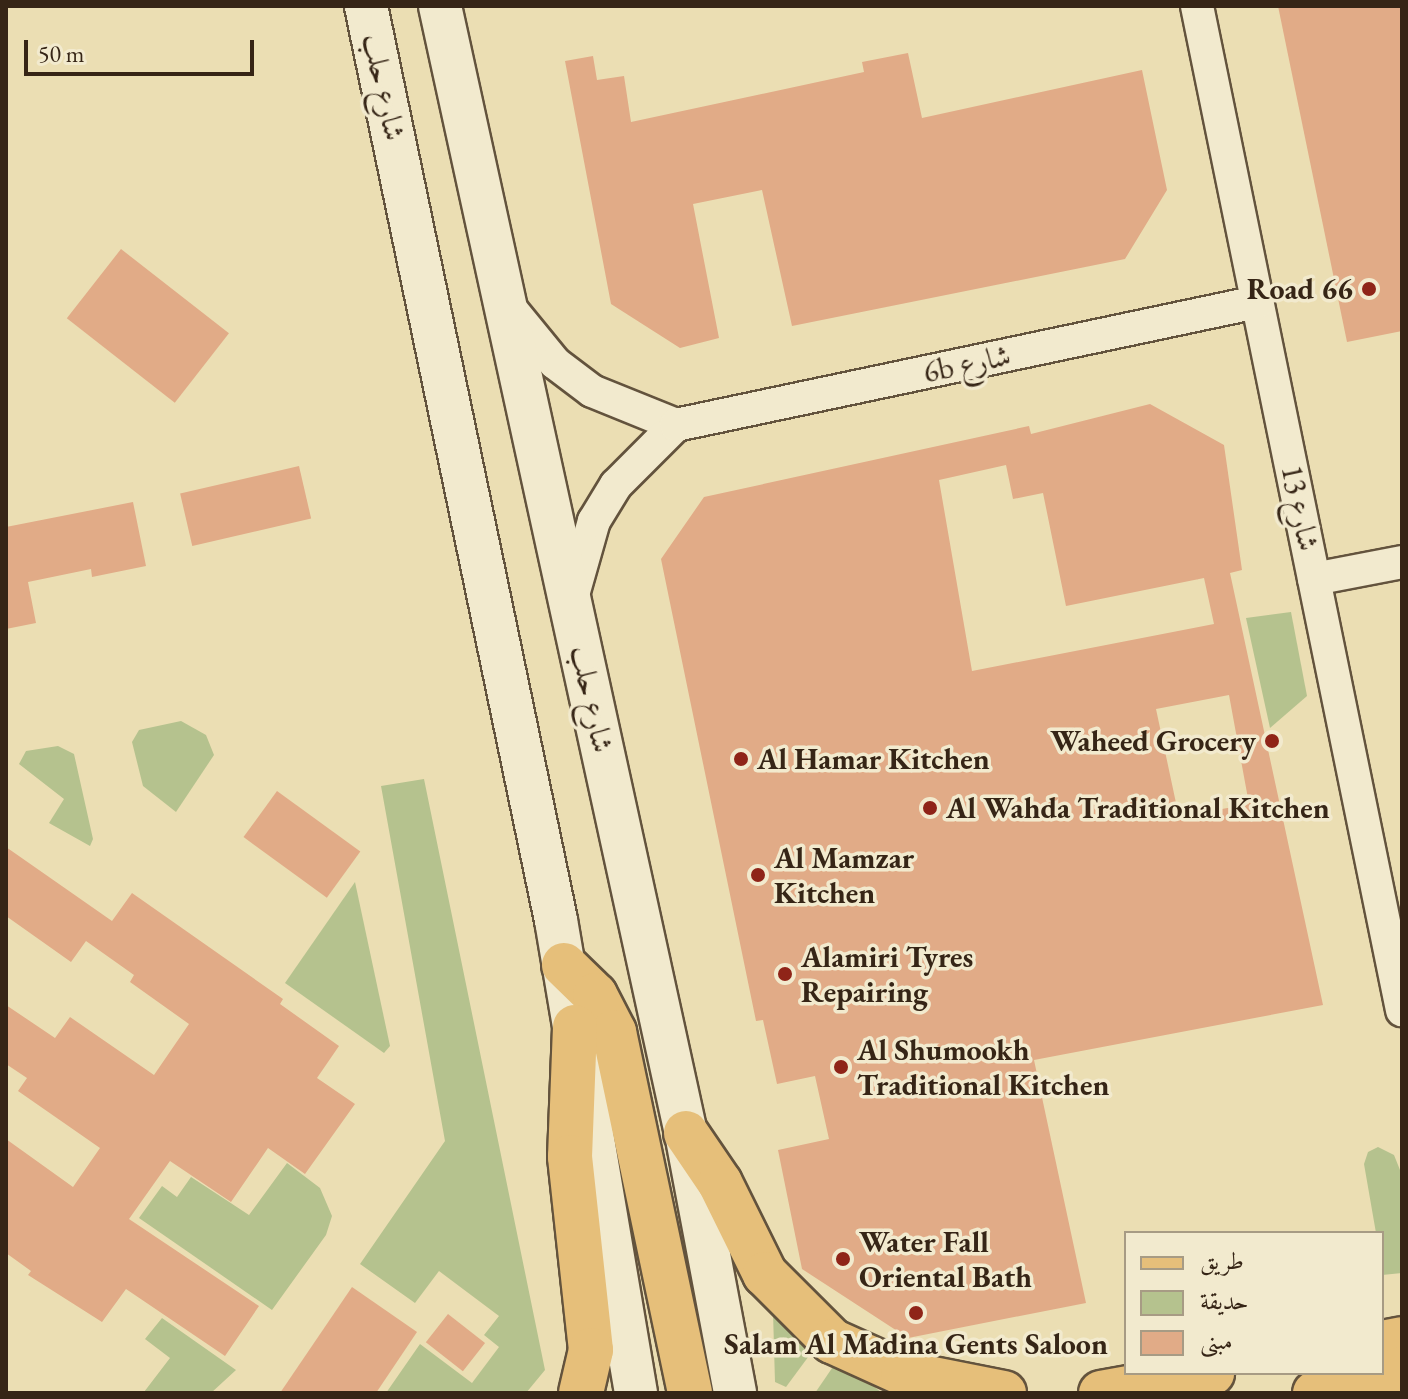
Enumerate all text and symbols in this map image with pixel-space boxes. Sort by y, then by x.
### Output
scale bar [28,24,258,74]
street label: شارع حلب [355,30,413,144]
text: 50 m [38,38,85,69]
place label: Road 66 [1247,271,1353,307]
marker: Road 66 [1360,280,1378,298]
street label: 6b شارع [920,337,1014,391]
street label: شارع 13 [1273,462,1327,554]
street label: شارع حلب [563,642,621,756]
place label: Waheed Grocery [1050,723,1256,759]
marker: Waheed Grocery [1263,732,1281,750]
place label: Al Hamar Kitchen [757,741,990,777]
marker: Al Hamar Kitchen [732,750,750,768]
place label: Al Wahda Traditional Kitchen [946,790,1330,826]
marker: Al Wahda Traditional Kitchen [921,799,939,817]
place label: Al Mamzar Kitchen [774,840,914,910]
marker: Al Mamzar Kitchen [749,866,767,884]
place label: Alamiri Tyres Repairing [801,939,973,1010]
marker: Alamiri Tyres Repairing [776,965,794,983]
place label: Al Shumookh Traditional Kitchen [857,1032,1109,1102]
marker: Al Shumookh Traditional Kitchen [832,1058,850,1076]
place label: Water Fall Oriental Bath [859,1224,1032,1294]
legend [1124,1231,1384,1375]
text: طريق [1200,1245,1244,1276]
marker: Water Fall Oriental Bath [834,1250,852,1268]
text: حديقة [1200,1285,1249,1316]
marker: Salam Al Madina Gents Saloon [907,1304,925,1322]
text: مبنى [1200,1325,1233,1356]
place label: Salam Al Madina Gents Saloon [724,1326,1108,1362]

